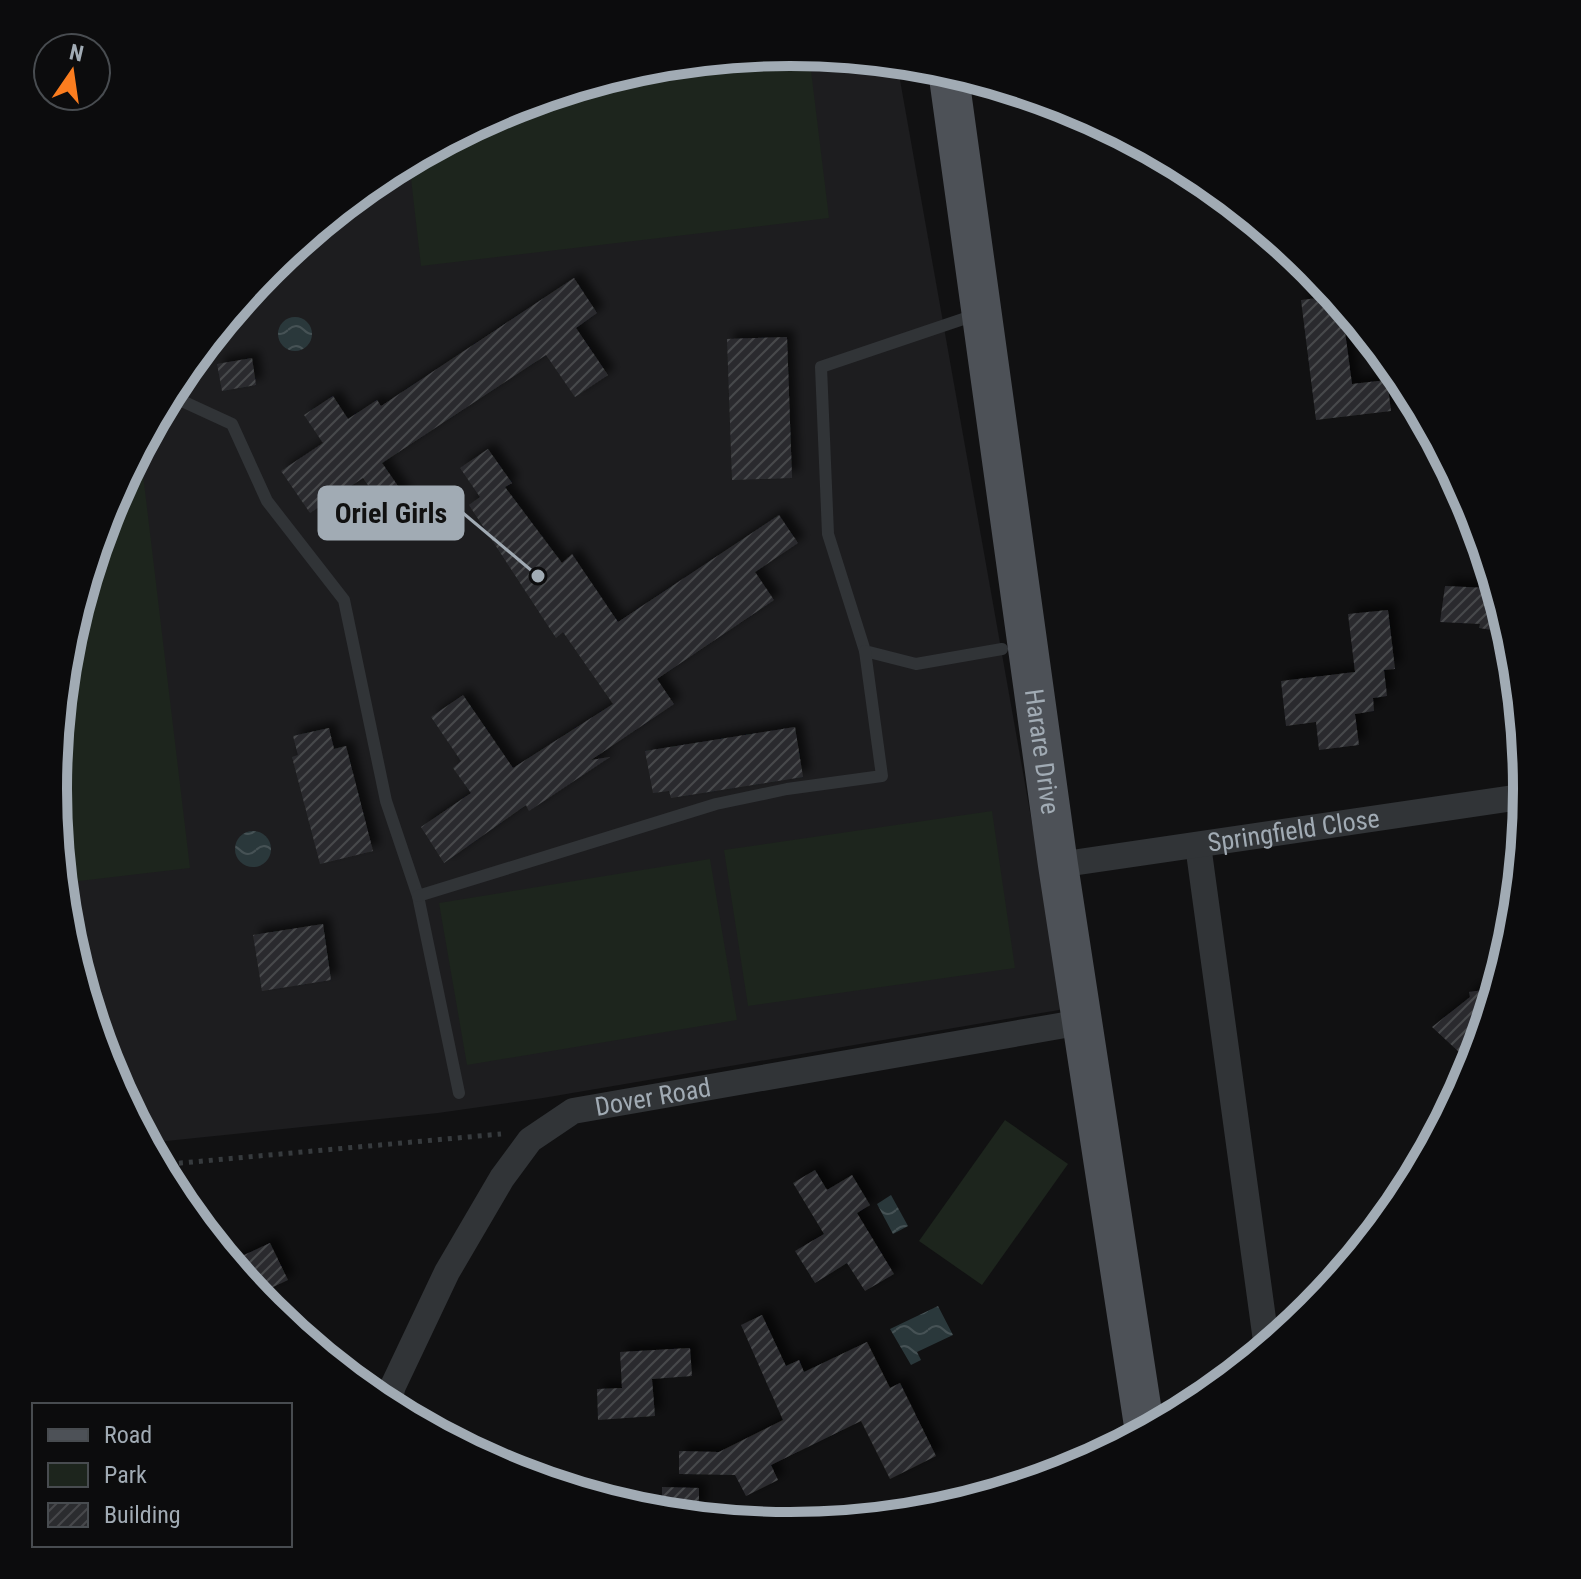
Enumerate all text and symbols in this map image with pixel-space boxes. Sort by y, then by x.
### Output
north arrow [32,32,112,112]
text: N [67,39,86,67]
callout: Oriel Girls [319,487,463,539]
text: Oriel Girls [335,497,447,530]
street label: Harare Drive [1019,687,1066,816]
street label: Springfield Close [1206,803,1381,858]
street label: Dover Road [593,1072,713,1122]
legend [32,1403,292,1547]
text: Road [104,1421,152,1449]
text: Park [104,1461,147,1489]
text: Building [104,1501,181,1529]

